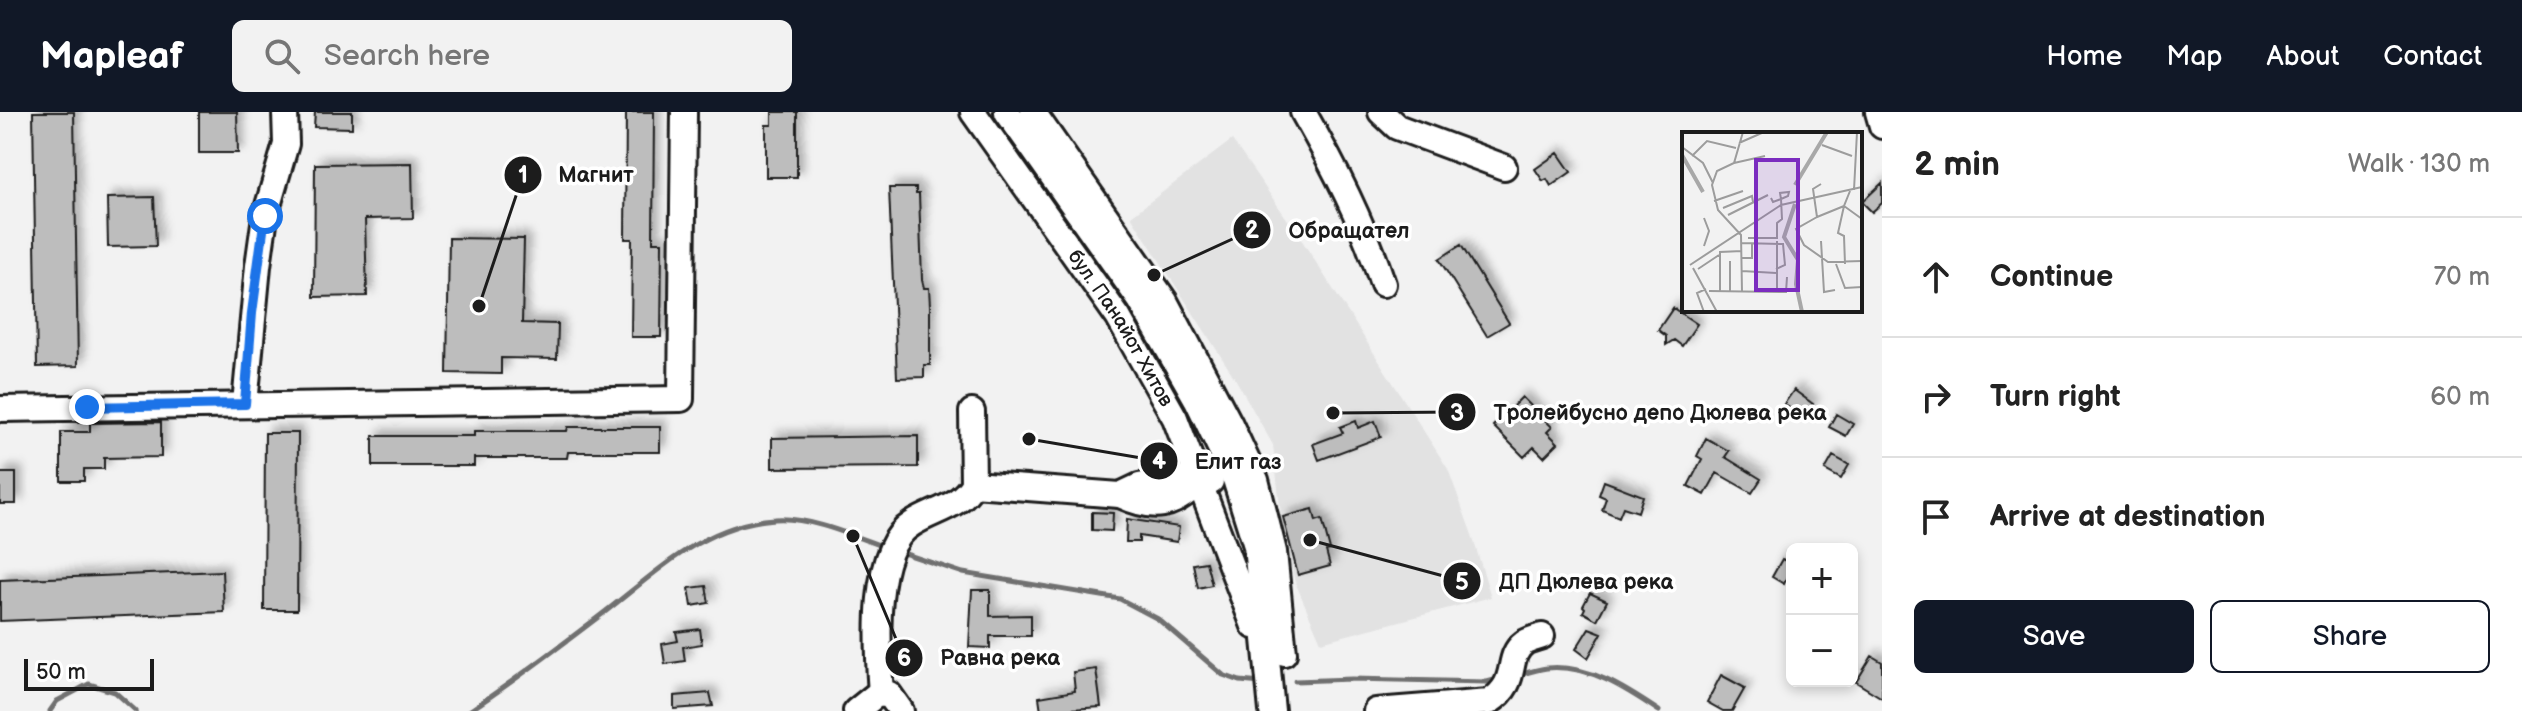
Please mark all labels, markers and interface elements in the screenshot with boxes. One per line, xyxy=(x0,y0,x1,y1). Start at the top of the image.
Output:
search box xyxy=(232,20,792,92)
text: Mapleaf xyxy=(40,34,184,79)
icon: search xyxy=(260,34,304,78)
text: Search here xyxy=(324,38,490,74)
text: Home xyxy=(2046,40,2122,73)
text: Map xyxy=(2166,40,2223,73)
text: About xyxy=(2267,40,2339,73)
text: Contact xyxy=(2383,40,2482,73)
inset map xyxy=(1682,132,1862,312)
text: 2 min xyxy=(1914,144,2000,185)
text: Walk · 130 m xyxy=(2348,149,2490,180)
callout: Магнит xyxy=(503,152,650,198)
text: 1 xyxy=(518,161,528,190)
text: Магнит xyxy=(558,162,634,189)
route start xyxy=(247,198,283,234)
callout: Обращател xyxy=(1232,207,1425,253)
text: 2 xyxy=(1245,216,1260,245)
text: Обращател xyxy=(1289,218,1409,245)
street label: бул. Панайот Хитов xyxy=(1062,245,1178,411)
icon: ahead xyxy=(1914,255,1958,299)
text: Continue xyxy=(1990,259,2113,295)
text: 70 m xyxy=(2433,262,2490,293)
icon: right xyxy=(1914,375,1958,419)
text: Turn right xyxy=(1990,379,2121,415)
text: 60 m xyxy=(2430,382,2490,413)
route end xyxy=(69,389,105,425)
callout: Тролейбусно депо Дюлева река xyxy=(1437,389,1842,435)
text: 3 xyxy=(1450,399,1464,428)
text: Тролейбусно депо Дюлева река xyxy=(1493,400,1827,427)
callout: Елит газ xyxy=(1139,438,1298,484)
text: 4 xyxy=(1152,447,1166,476)
text: Елит газ xyxy=(1194,449,1282,476)
icon: arrive xyxy=(1914,495,1958,539)
text: Arrive at destination xyxy=(1990,499,2266,535)
map controls xyxy=(1786,543,1858,687)
button: + xyxy=(1786,543,1858,615)
callout: ДП Дюлева река xyxy=(1442,558,1689,604)
text: 5 xyxy=(1455,568,1469,597)
text: ДП Дюлева река xyxy=(1499,569,1673,596)
button: Save xyxy=(1914,600,2194,673)
button: Share xyxy=(2210,600,2490,673)
button: − xyxy=(1786,615,1858,687)
callout: Равна река xyxy=(884,635,1076,681)
text: 6 xyxy=(897,644,911,673)
text: Равна река xyxy=(940,645,1060,672)
scale bar xyxy=(24,655,154,691)
text: 50 m xyxy=(36,659,86,686)

